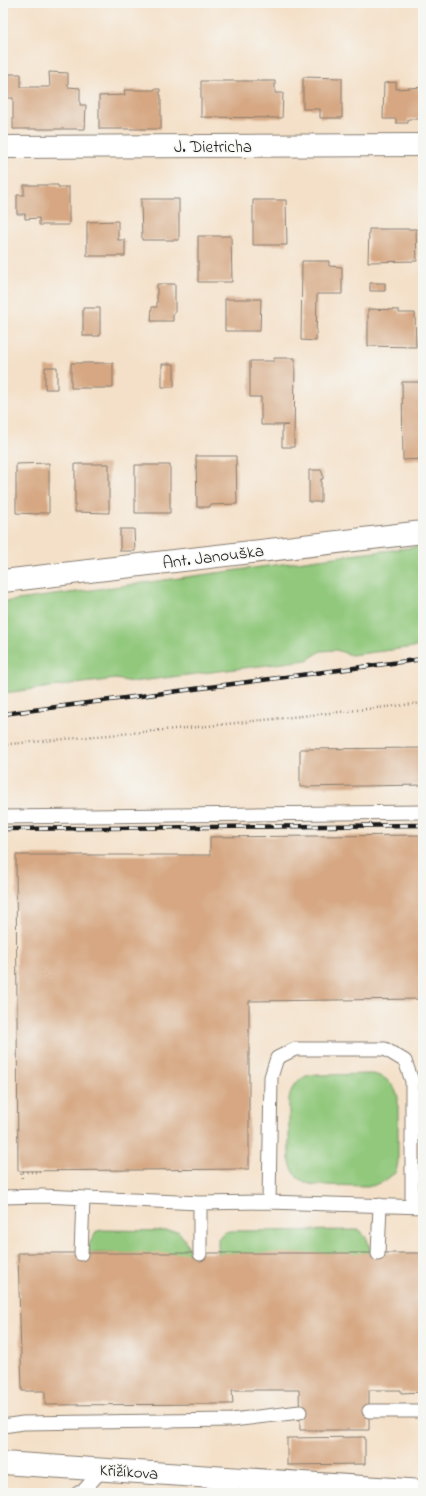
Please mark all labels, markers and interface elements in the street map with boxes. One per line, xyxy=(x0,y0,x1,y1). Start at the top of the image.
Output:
street label: J. Dietricha xyxy=(174,135,252,160)
street label: Ant. Janouška xyxy=(161,539,265,576)
street label: Křižíkova xyxy=(99,1458,159,1487)

